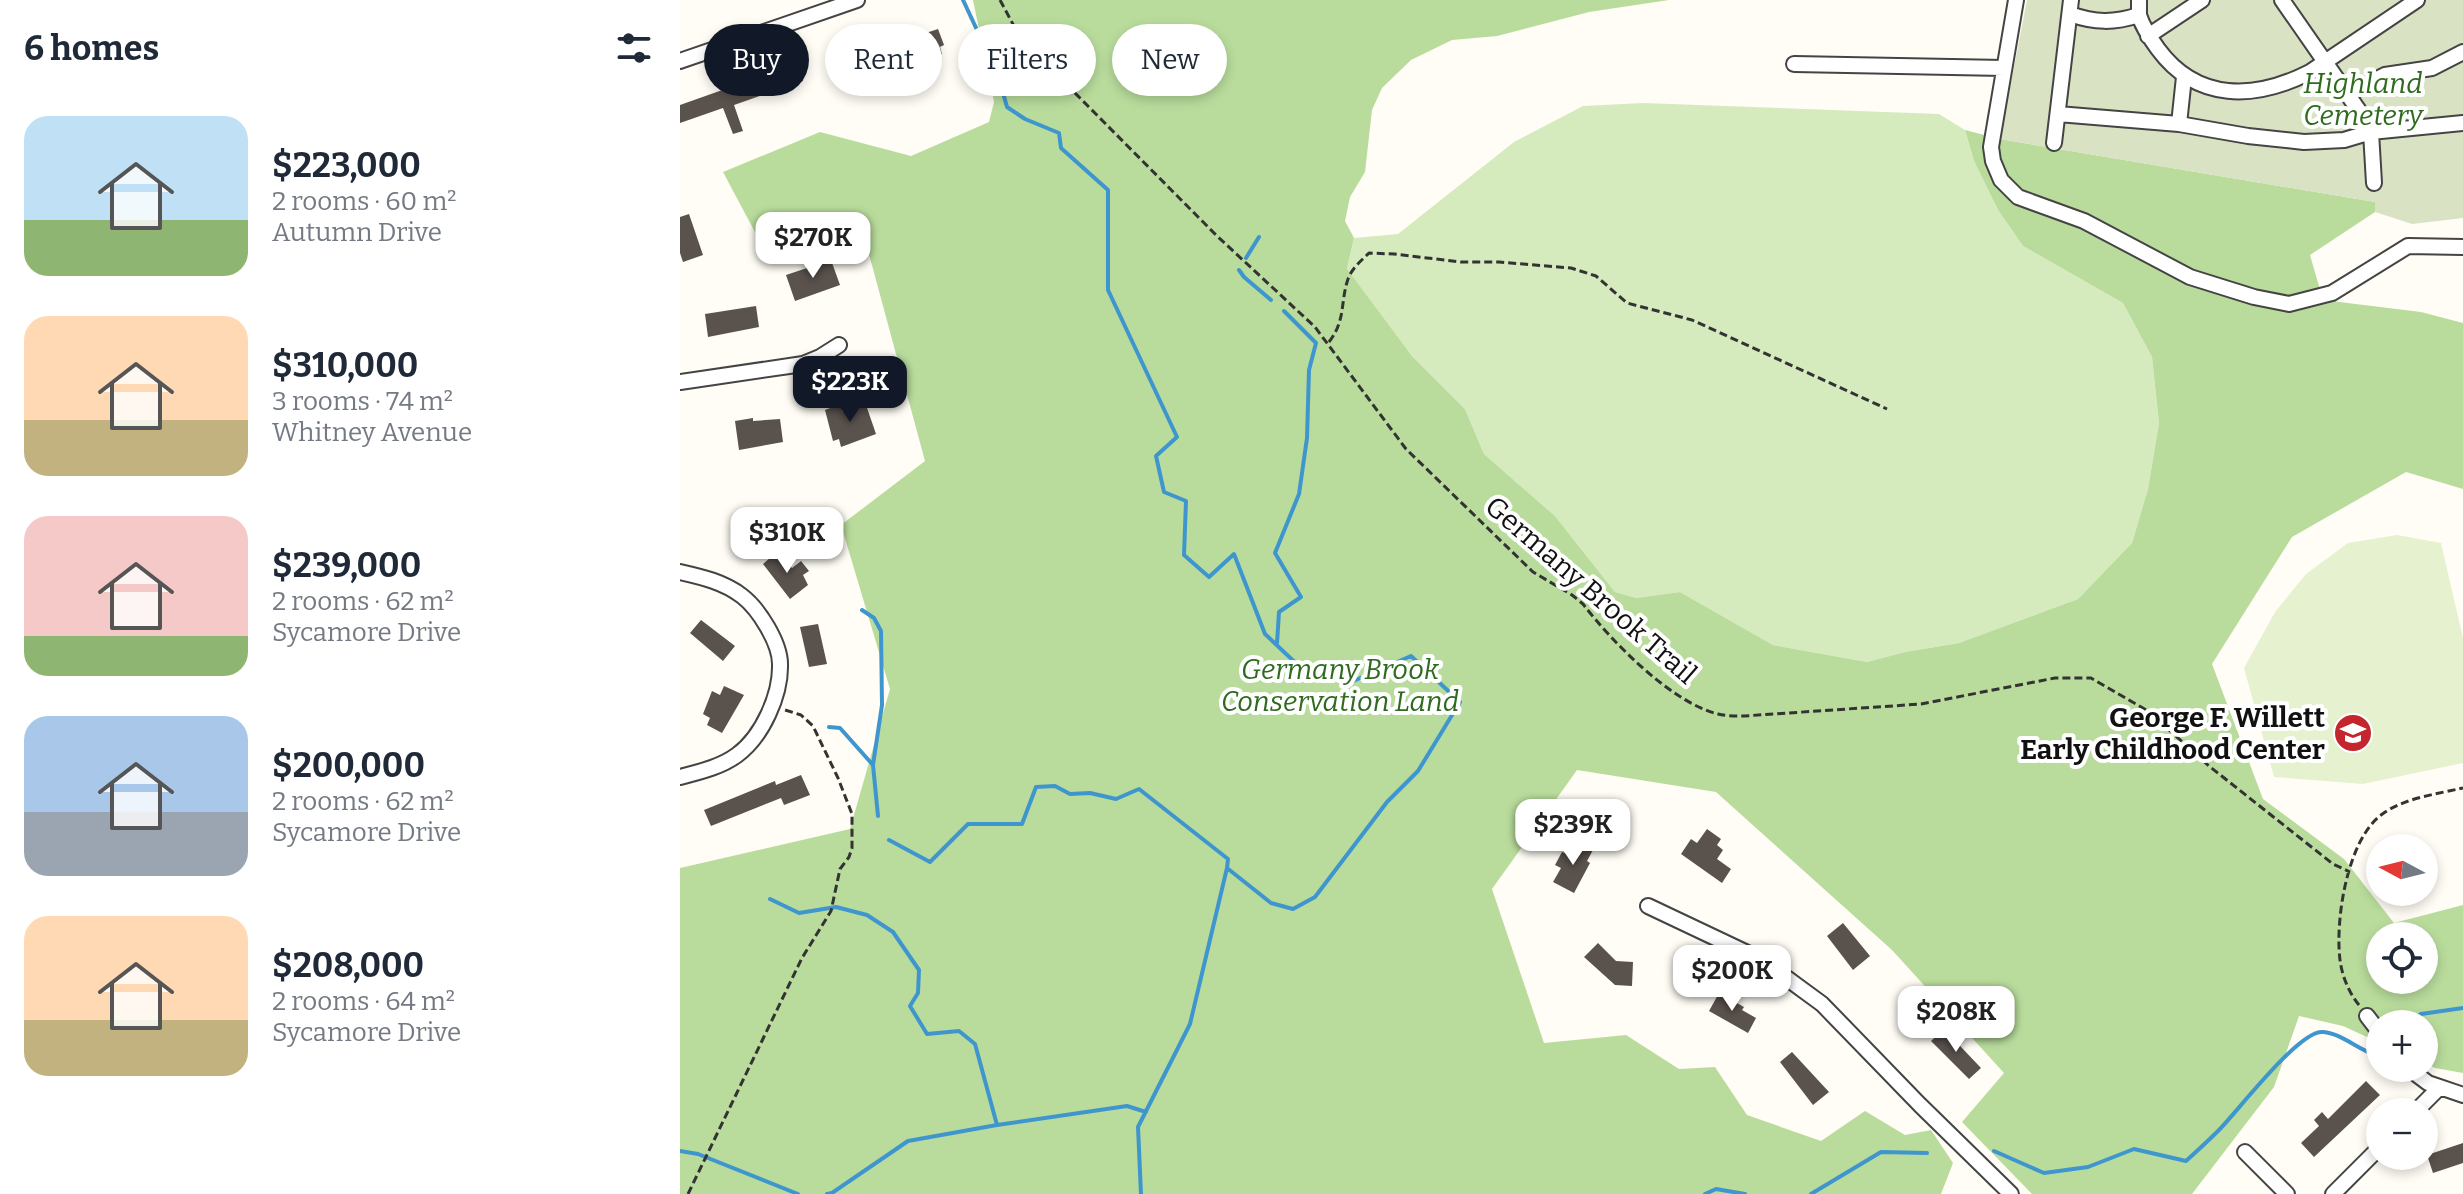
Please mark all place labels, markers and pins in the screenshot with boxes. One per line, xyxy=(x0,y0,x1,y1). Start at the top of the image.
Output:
pin: $270K xyxy=(757,212,869,280)
pin: $223K xyxy=(794,356,906,424)
pin: $310K xyxy=(731,507,843,575)
place label: George F. Willett Early Childhood Center xyxy=(2020,701,2325,766)
school or university icon: George F. Willett Early Childhood Center xyxy=(2332,712,2374,754)
pin: $239K xyxy=(1517,799,1629,867)
pin: $200K xyxy=(1676,945,1788,1013)
pin: $208K xyxy=(1900,986,2012,1054)

